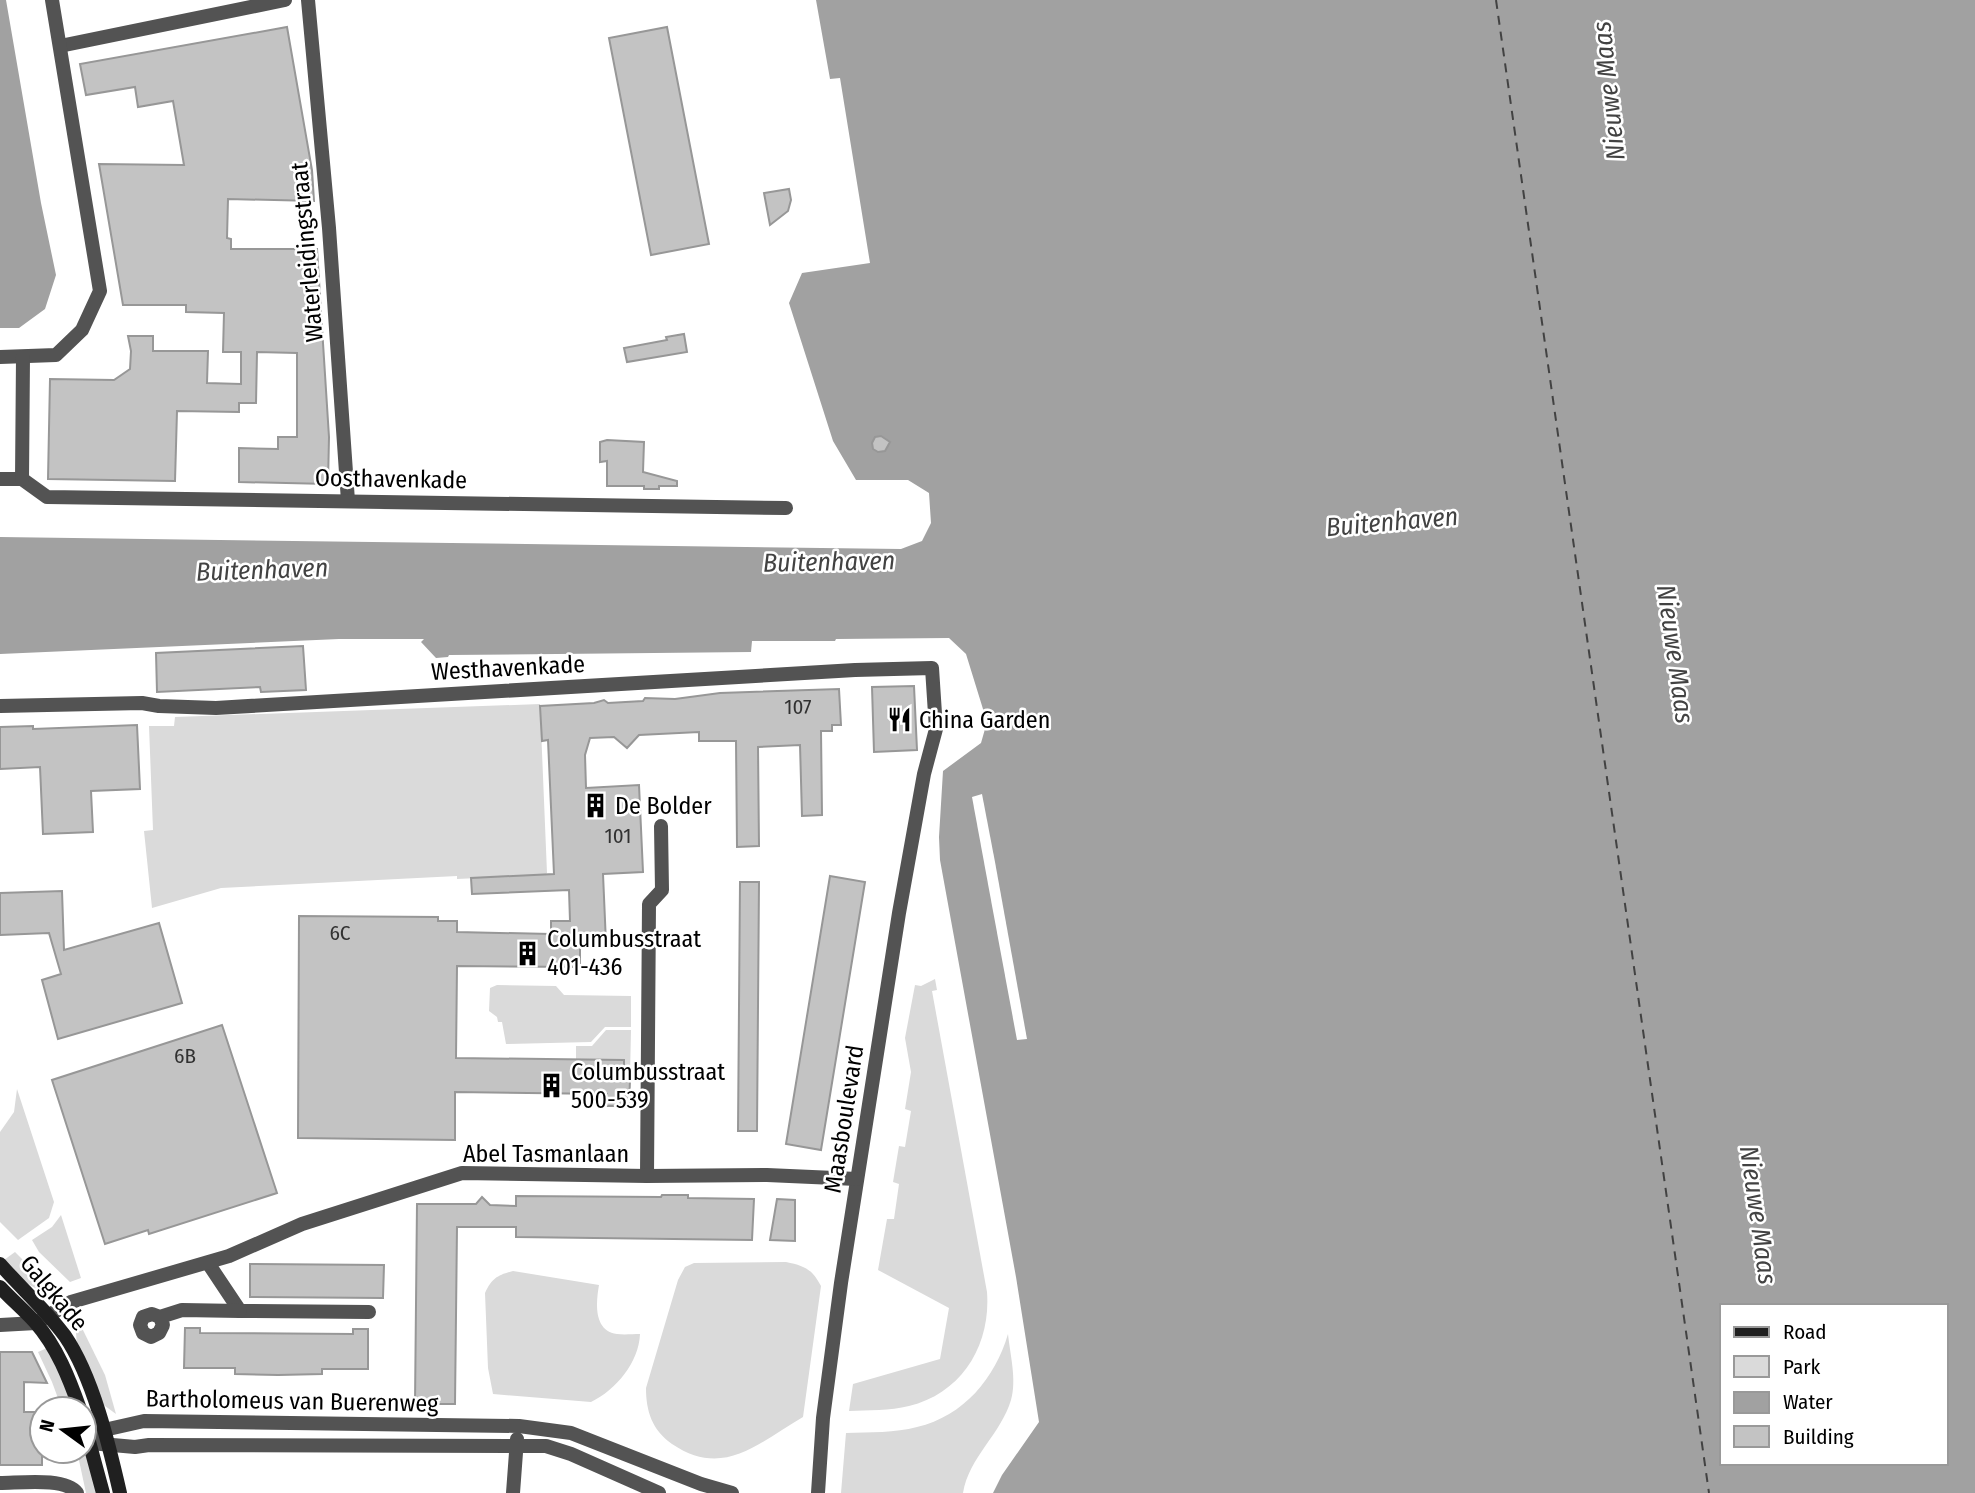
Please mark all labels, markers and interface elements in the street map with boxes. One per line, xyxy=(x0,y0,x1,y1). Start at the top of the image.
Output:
water label: Nieuwe Maas xyxy=(1586,20,1632,162)
street label: Waterleidingstraat xyxy=(285,161,329,343)
street label: Oosthavenkade xyxy=(315,464,467,494)
water label: Buitenhaven xyxy=(1325,501,1459,543)
water label: Buitenhaven xyxy=(763,545,895,579)
water label: Buitenhaven xyxy=(195,552,329,588)
water label: Nieuwe Maas xyxy=(1650,583,1700,725)
street label: Westhavenkade xyxy=(430,650,586,686)
house number: 107 xyxy=(784,694,812,720)
restaurant icon: China Garden xyxy=(885,706,913,734)
place label: China Garden xyxy=(919,706,1050,734)
building icon: De Bolder xyxy=(581,792,609,820)
place label: De Bolder xyxy=(615,792,712,820)
house number: 101 xyxy=(605,823,631,849)
house number: 6C xyxy=(329,920,351,946)
place label: Columbusstraat 401-436 xyxy=(547,925,701,981)
building icon: Columbusstraat 401-436 xyxy=(513,939,541,967)
house number: 6B xyxy=(174,1043,196,1069)
street label: Maasboulevard xyxy=(819,1043,869,1195)
place label: Columbusstraat 500-539 xyxy=(571,1058,725,1114)
building icon: Columbusstraat 500-539 xyxy=(537,1072,565,1100)
street label: Abel Tasmanlaan xyxy=(463,1140,629,1168)
water label: Nieuwe Maas xyxy=(1733,1144,1783,1286)
street label: Galgkade xyxy=(14,1249,94,1337)
legend xyxy=(1720,1304,1947,1465)
text: Road xyxy=(1783,1319,1827,1345)
text: Park xyxy=(1783,1354,1821,1380)
street label: Bartholomeus van Buerenweg xyxy=(145,1384,439,1418)
text: Water xyxy=(1783,1389,1833,1415)
north arrow xyxy=(28,1395,98,1465)
text: N xyxy=(34,1417,60,1434)
text: Building xyxy=(1783,1424,1854,1450)

